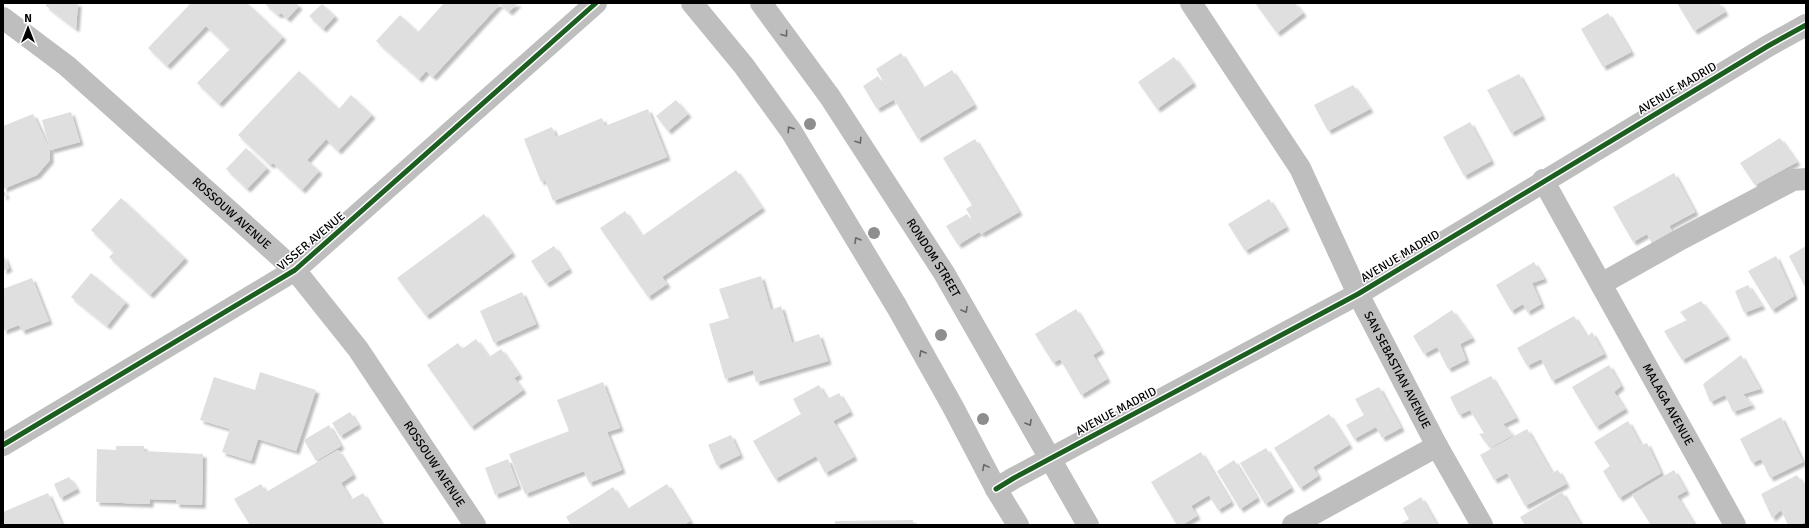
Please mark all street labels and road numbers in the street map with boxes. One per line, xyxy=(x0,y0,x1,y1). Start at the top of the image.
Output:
street label: AVENUE MADRID xyxy=(1635,59,1720,118)
street label: ROSSOUW AVENUE xyxy=(189,175,274,253)
street label: VISSER AVENUE xyxy=(274,209,348,274)
street label: RONDOM STREET xyxy=(903,216,963,300)
street label: AVENUE MADRID xyxy=(1358,227,1443,286)
street label: SAN SEBASTIAN AVENUE xyxy=(1360,309,1434,432)
street label: MALAGA AVENUE xyxy=(1639,361,1696,449)
street label: AVENUE MADRID xyxy=(1073,384,1159,439)
street label: ROSSOUW AVENUE xyxy=(400,418,468,510)

